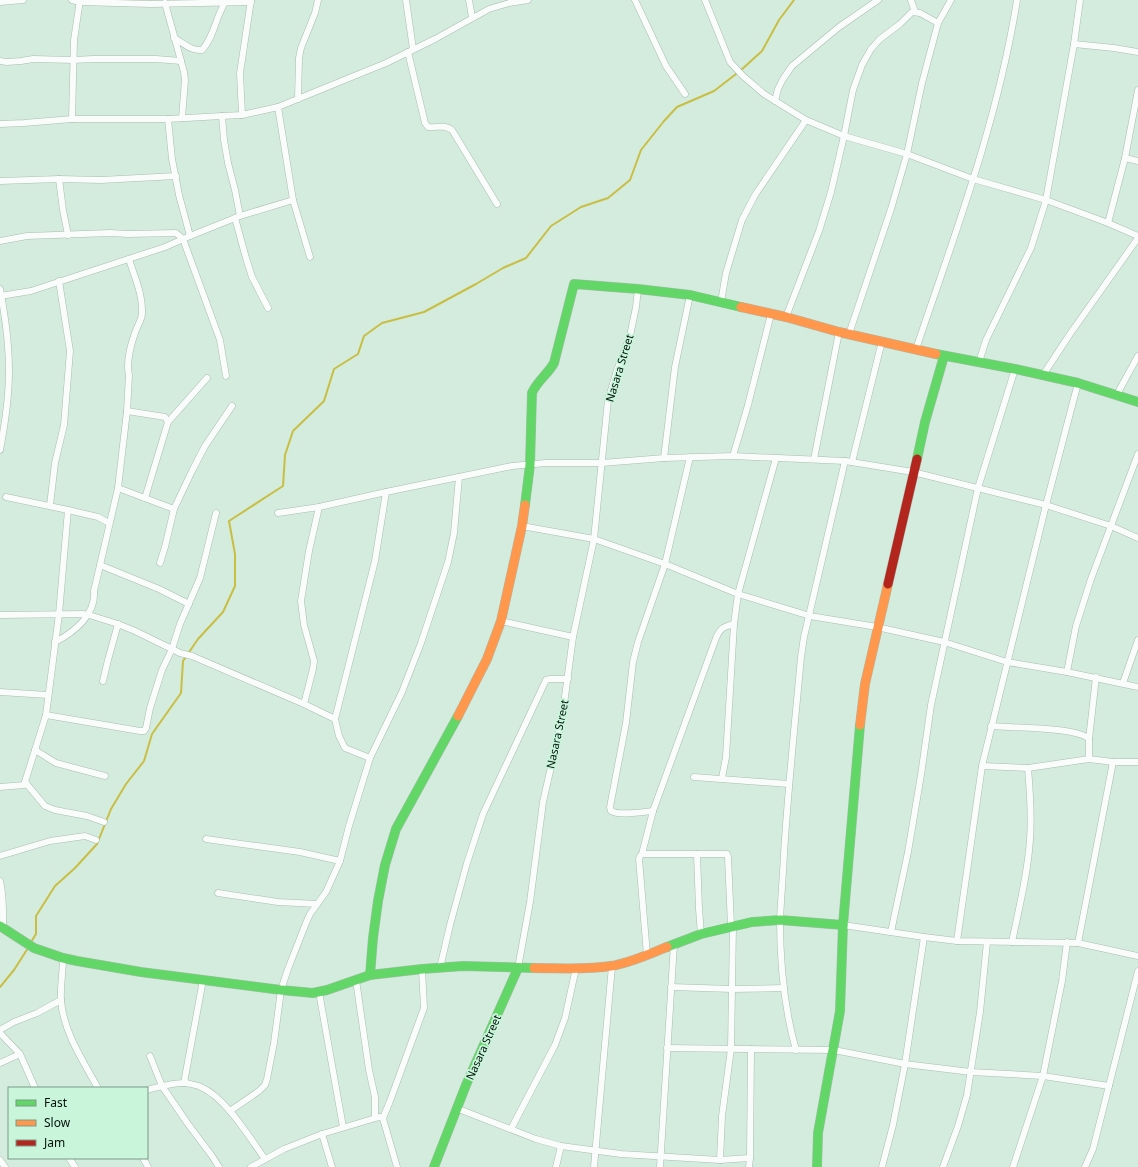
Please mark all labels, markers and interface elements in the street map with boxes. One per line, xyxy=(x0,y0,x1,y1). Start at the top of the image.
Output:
street label: Nasara Street xyxy=(602,332,636,404)
street label: Nasara Street xyxy=(542,698,572,770)
street label: Nasara Street xyxy=(462,1012,504,1082)
legend xyxy=(8,1087,148,1159)
text: Fast xyxy=(44,1094,68,1111)
text: Slow xyxy=(44,1114,71,1131)
text: Jam xyxy=(43,1134,65,1151)

